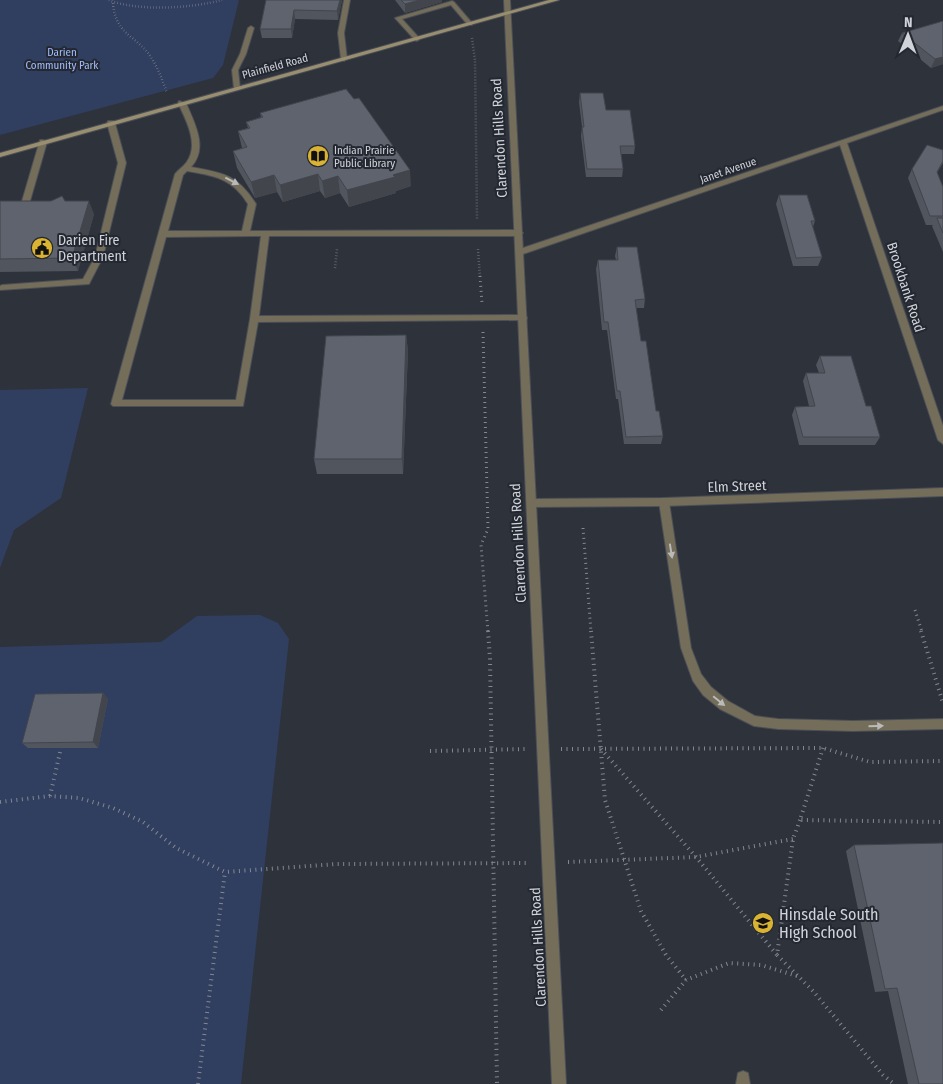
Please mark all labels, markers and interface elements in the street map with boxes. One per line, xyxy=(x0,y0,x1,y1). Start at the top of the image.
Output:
north arrow xyxy=(883,10,933,60)
text: N xyxy=(904,14,913,31)
park label: Darien Community Park xyxy=(26,46,99,72)
street label: Plainfield Road xyxy=(241,51,310,82)
street label: Clarendon Hills Road xyxy=(488,78,511,198)
library icon: Indian Prairie Public Library xyxy=(306,144,330,168)
place label: Indian Prairie Public Library xyxy=(334,144,395,170)
street label: Janet Avenue xyxy=(698,155,758,186)
one-way arrow xyxy=(225,177,239,185)
place label: Darien Fire Department xyxy=(58,232,127,265)
public building icon: Darien Fire Department xyxy=(30,236,54,260)
street label: Brookbank Road xyxy=(883,240,928,334)
street label: Elm Street xyxy=(707,477,767,496)
street label: Clarendon Hills Road xyxy=(507,483,530,603)
one-way arrow xyxy=(667,543,675,559)
one-way arrow xyxy=(712,696,726,706)
one-way arrow xyxy=(868,721,884,729)
street label: Clarendon Hills Road xyxy=(527,887,550,1007)
place label: Hinsdale South High School xyxy=(779,905,878,942)
school or university icon: Hinsdale South High School xyxy=(751,911,775,935)

